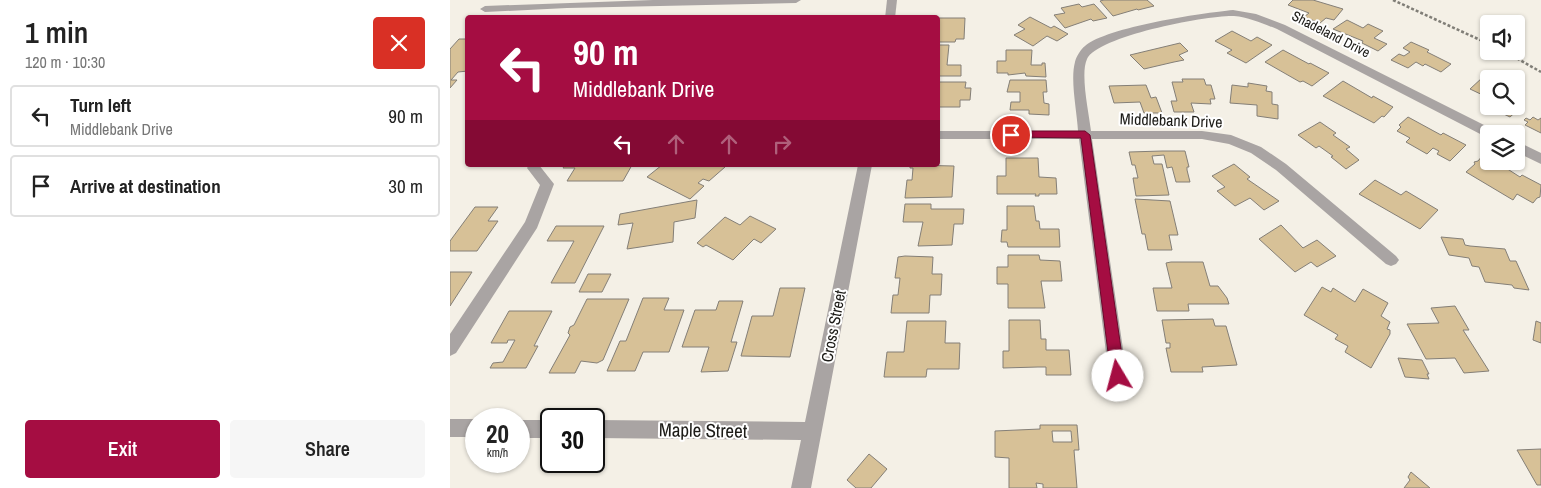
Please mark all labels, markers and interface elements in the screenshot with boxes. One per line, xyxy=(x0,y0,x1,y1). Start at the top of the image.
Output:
street label: Shadeland Drive xyxy=(1289,7,1373,61)
text: 1 min xyxy=(25,12,88,52)
map controls xyxy=(1480,15,1525,170)
button: sound xyxy=(1480,15,1525,60)
button: close xyxy=(373,17,425,69)
text: 90 m xyxy=(573,29,638,76)
icon: left xyxy=(490,35,555,100)
text: 120 m · 10:30 xyxy=(25,51,105,73)
button: search xyxy=(1480,70,1525,115)
text: Middlebank Drive xyxy=(573,74,714,104)
text: Turn left xyxy=(70,92,131,118)
icon: left xyxy=(27,102,55,130)
text: 90 m xyxy=(388,103,423,129)
street label: Middlebank Drive xyxy=(1119,107,1223,133)
pin xyxy=(990,114,1032,156)
text: Middlebank Drive xyxy=(70,118,173,140)
icon: arrive xyxy=(997,121,1025,149)
button: layers xyxy=(1480,125,1525,170)
icon: left xyxy=(609,130,637,158)
icon: ahead xyxy=(662,130,690,158)
icon: ahead xyxy=(715,130,743,158)
icon: right xyxy=(768,130,796,158)
icon: arrive xyxy=(27,172,55,200)
text: Arrive at destination xyxy=(70,173,221,199)
text: 30 m xyxy=(388,173,423,199)
street label: Cross Street xyxy=(815,288,851,364)
position arrow xyxy=(1091,349,1143,401)
speed limit sign: 30 xyxy=(540,408,605,473)
street label: Maple Street xyxy=(659,416,748,444)
text: 20 xyxy=(486,417,509,451)
button: Exit xyxy=(25,420,220,478)
button: Share xyxy=(230,420,425,478)
text: km/h xyxy=(487,445,508,461)

